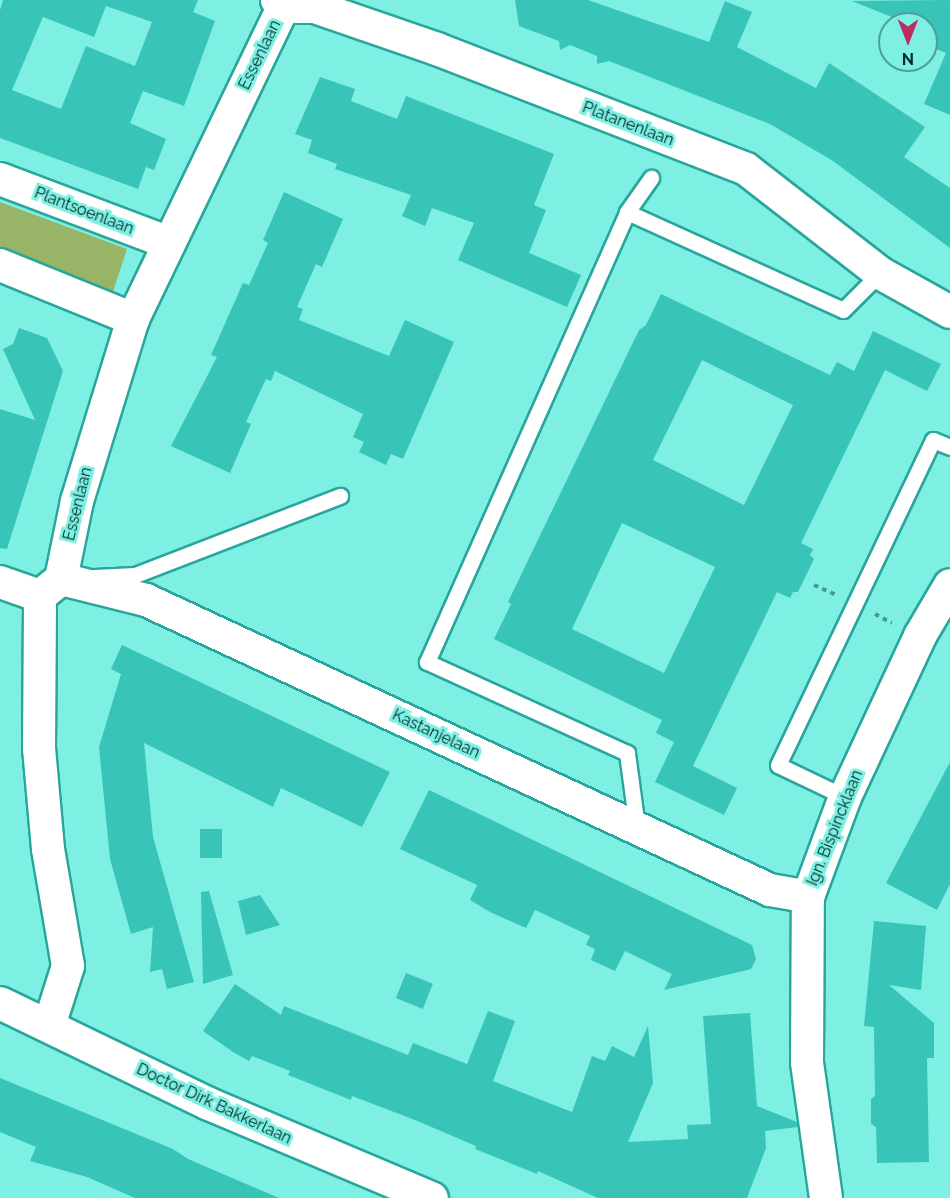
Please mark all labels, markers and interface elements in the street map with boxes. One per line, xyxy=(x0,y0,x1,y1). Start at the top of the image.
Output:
north arrow xyxy=(878,12,938,72)
street label: Essenlaan xyxy=(235,17,285,93)
text: N xyxy=(902,49,914,68)
street label: Platanenlaan xyxy=(580,98,676,150)
street label: Plantsoenlaan xyxy=(32,183,136,239)
street label: Essenlaan xyxy=(60,465,96,543)
street label: Kastanjelaan xyxy=(389,705,483,763)
street label: Ign. Bispincklaan xyxy=(803,767,867,889)
street label: Doctor Dirk Bakkerlaan xyxy=(133,1060,295,1148)

